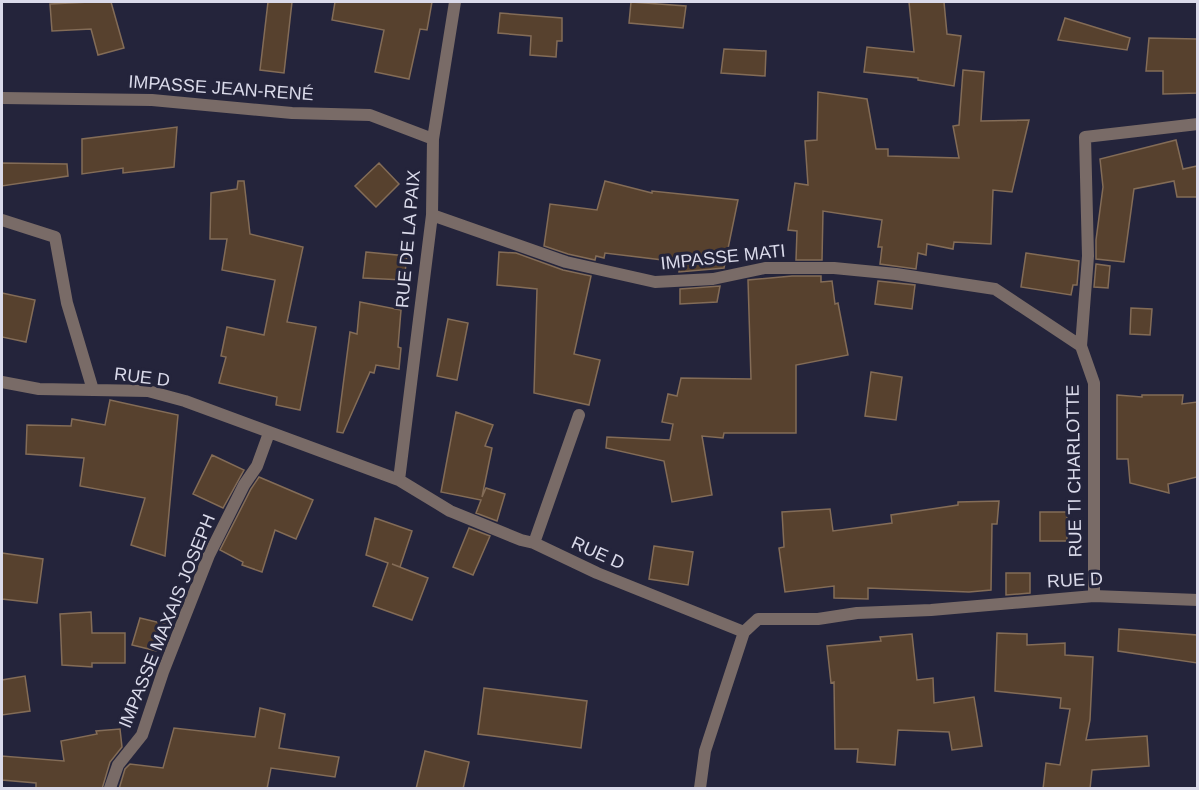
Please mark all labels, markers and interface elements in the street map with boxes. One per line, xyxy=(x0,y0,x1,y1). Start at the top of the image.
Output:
street label: IMPASSE JEAN-RENÉ xyxy=(128,72,314,104)
street label: RUE DE LA PAIX xyxy=(392,169,424,309)
street label: IMPASSE MATI xyxy=(660,241,786,273)
street label: RUE D xyxy=(113,364,171,390)
street label: RUE TI CHARLOTTE xyxy=(1062,384,1086,558)
street label: IMPASSE MAXAIS JOSEPH xyxy=(115,511,219,731)
street label: RUE D xyxy=(568,532,628,574)
street label: RUE D xyxy=(1047,569,1103,591)

